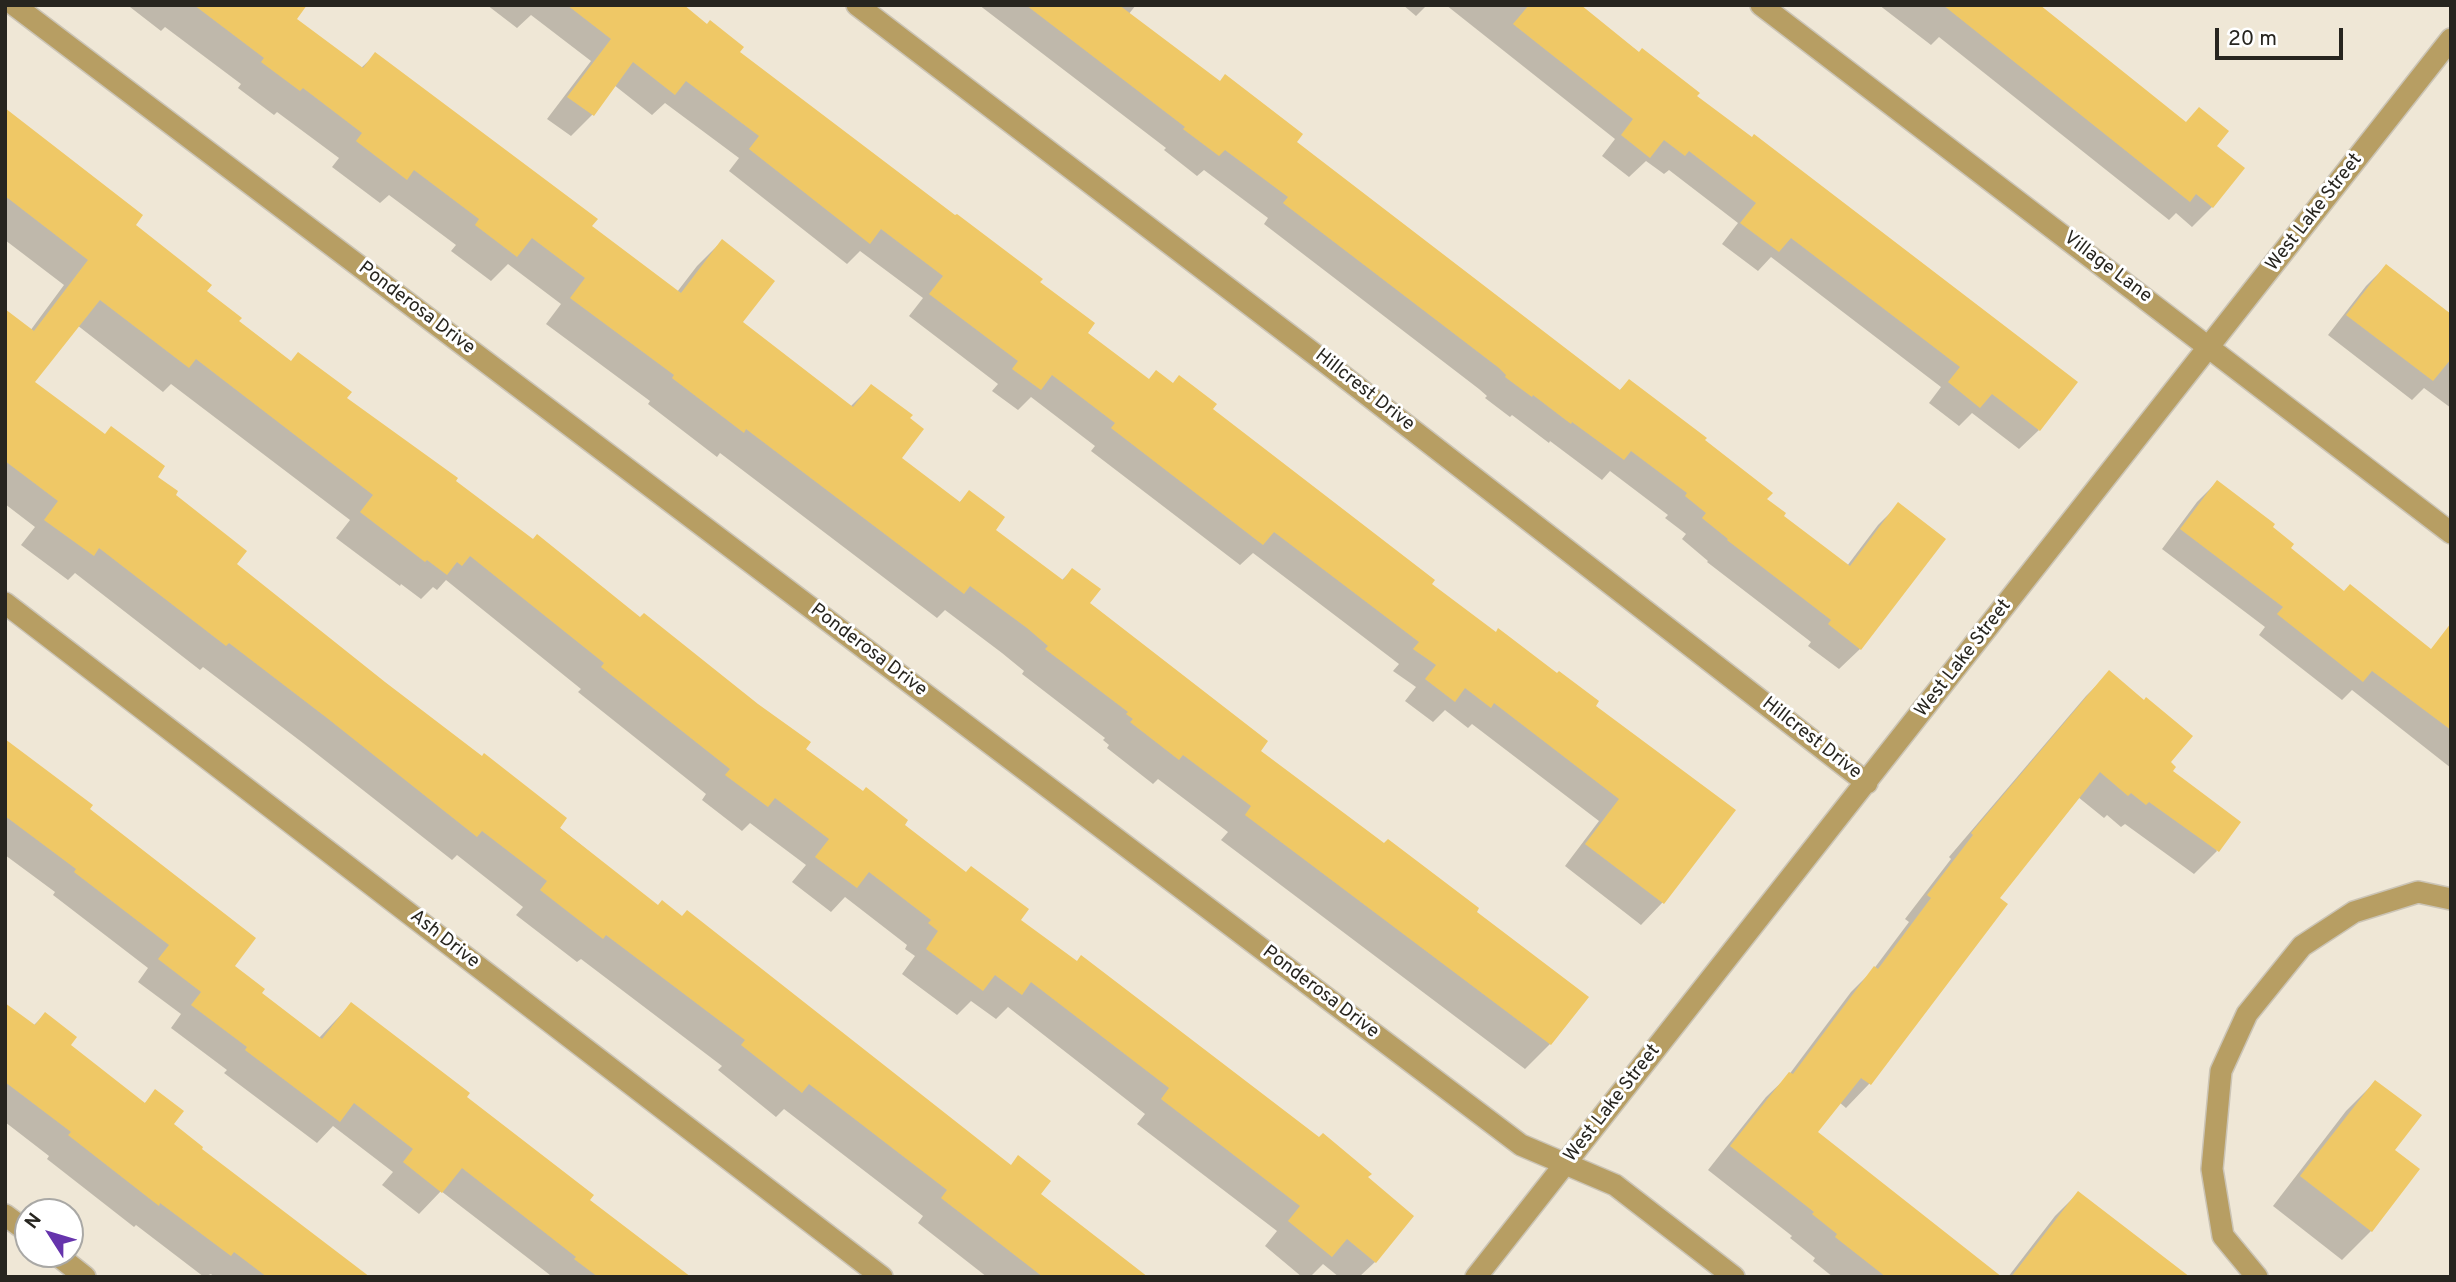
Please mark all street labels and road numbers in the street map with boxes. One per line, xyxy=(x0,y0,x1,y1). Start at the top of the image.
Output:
street label: West Lake Street xyxy=(2262,150,2368,276)
street label: Village Lane xyxy=(2058,227,2156,309)
street label: Ponderosa Drive xyxy=(353,258,479,360)
street label: Hillcrest Drive xyxy=(1310,345,1418,437)
street label: West Lake Street xyxy=(1911,596,2017,722)
street label: Ponderosa Drive xyxy=(805,600,931,702)
street label: Hillcrest Drive xyxy=(1757,693,1865,785)
street label: Ash Drive xyxy=(405,906,483,974)
street label: Ponderosa Drive xyxy=(1257,942,1383,1044)
street label: West Lake Street xyxy=(1560,1041,1666,1167)

